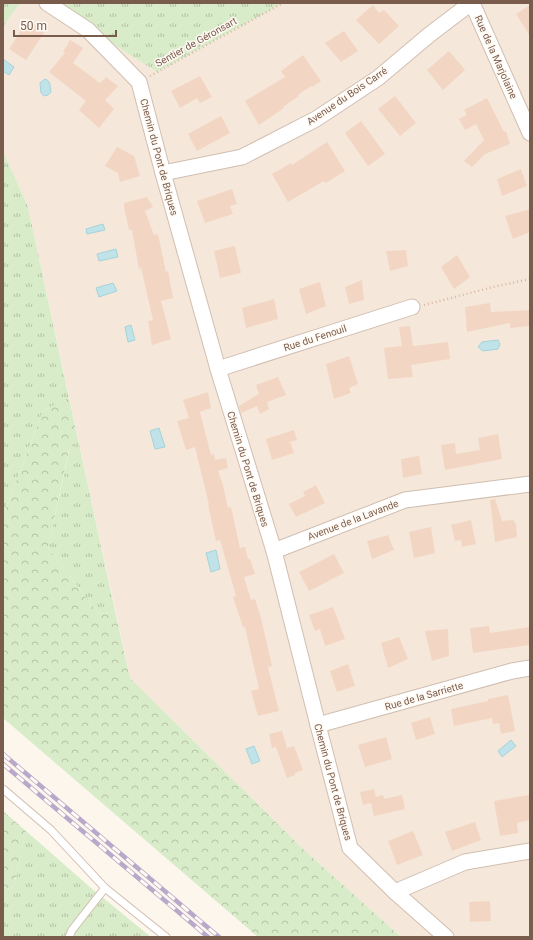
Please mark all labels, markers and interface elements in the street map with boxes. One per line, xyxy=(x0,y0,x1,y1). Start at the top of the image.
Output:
scale bar xyxy=(14,12,116,38)
street label: Rue de la Marjolaine xyxy=(473,14,519,100)
street label: Sentier de Géronsart xyxy=(153,15,239,69)
text: 50 m xyxy=(20,19,47,33)
street label: Avenue du Bois Carré xyxy=(305,65,389,127)
street label: Chemin du Pont de Briques xyxy=(138,97,180,217)
street label: Rue du Fenouil xyxy=(282,323,348,353)
street label: Chemin du Pont de Briques xyxy=(225,410,271,528)
street label: Avenue de la Lavande xyxy=(306,498,400,542)
street label: Rue de la Sarriette xyxy=(384,680,464,712)
street label: Chemin du Pont de Briques xyxy=(312,722,354,842)

